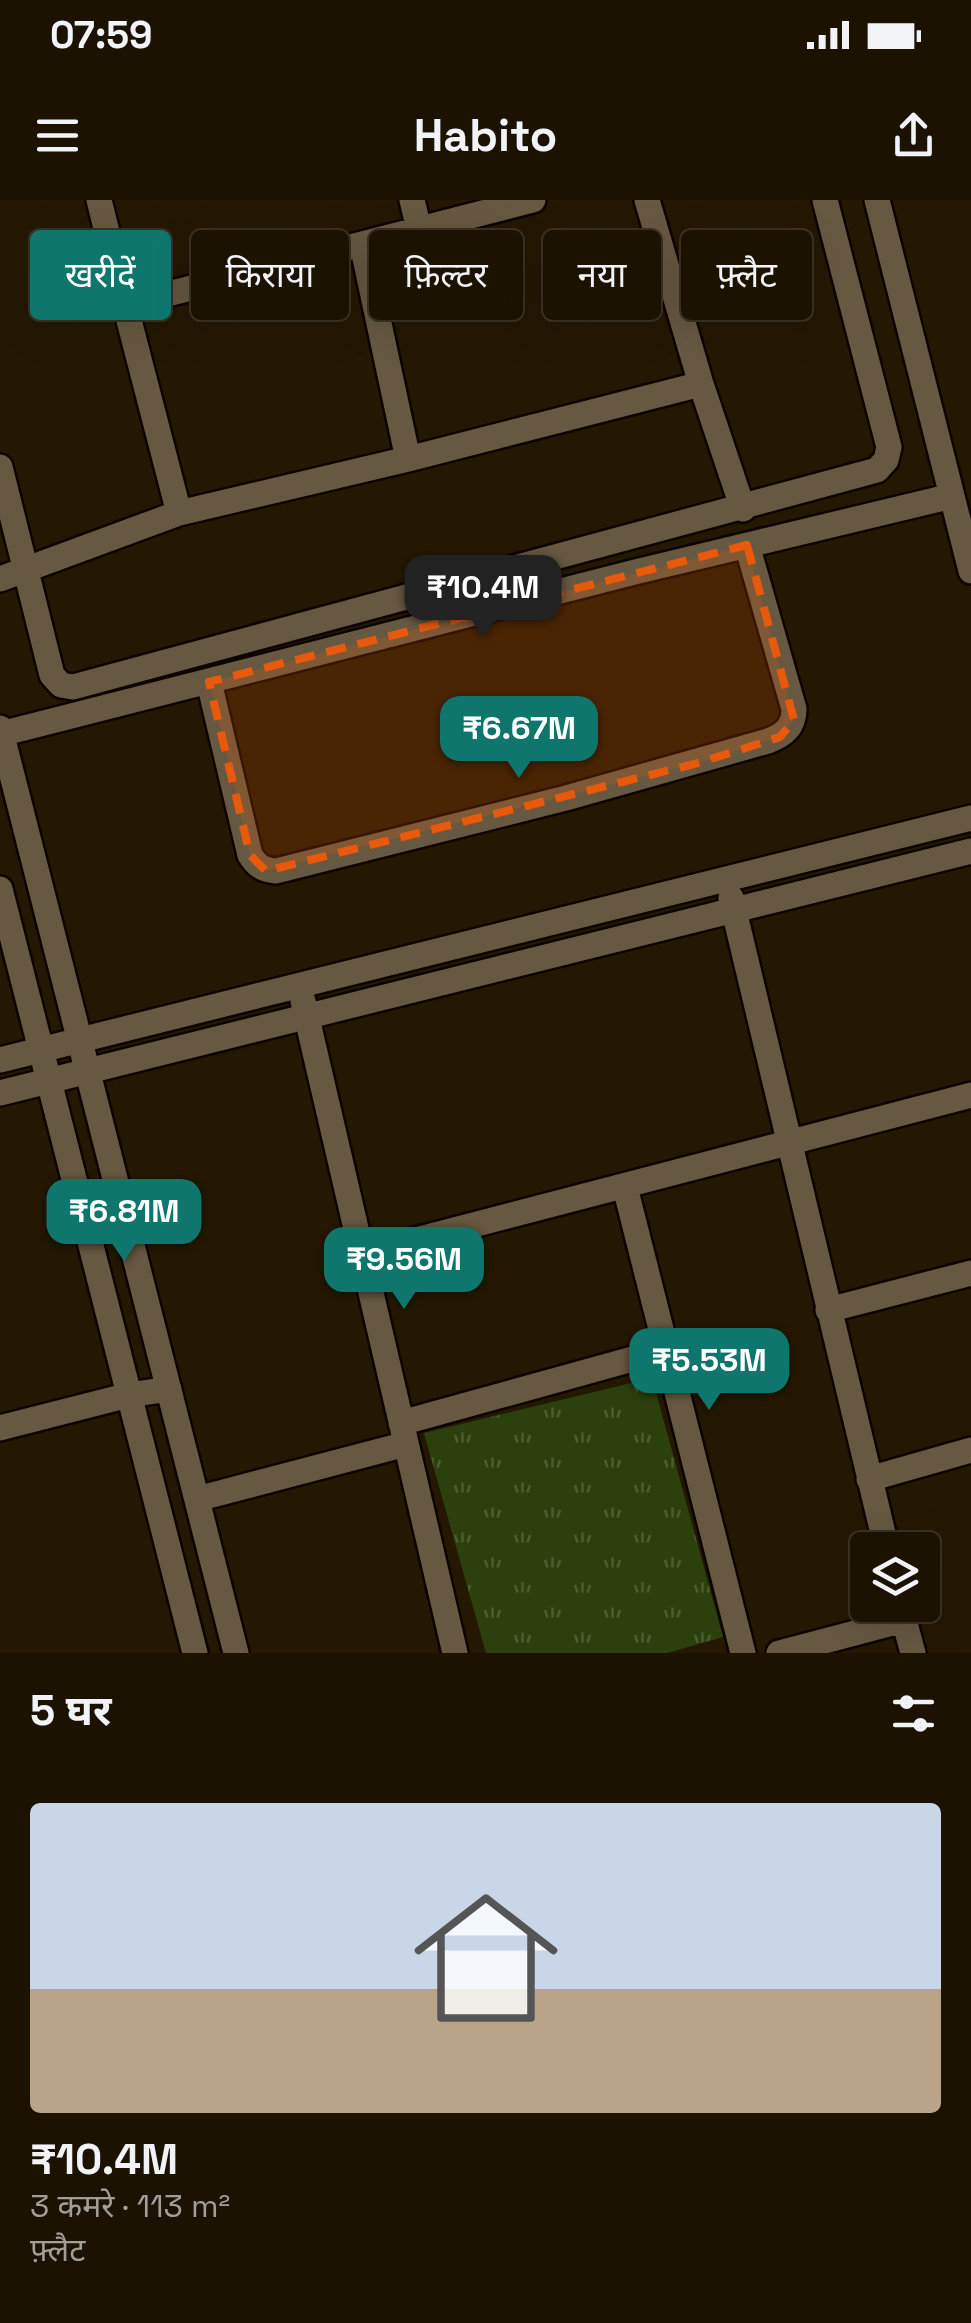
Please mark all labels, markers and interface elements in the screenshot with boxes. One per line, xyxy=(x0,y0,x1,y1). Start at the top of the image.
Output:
text: 07:59 xyxy=(50,11,153,59)
text: Habito xyxy=(414,107,557,164)
icon: menu xyxy=(30,108,85,163)
icon: share xyxy=(886,108,941,163)
chip: खरीदें xyxy=(30,230,171,320)
chip: किराया xyxy=(191,230,349,320)
chip: फ़िल्टर xyxy=(369,230,523,320)
chip: नया xyxy=(543,230,661,320)
chip: फ़्लैट xyxy=(681,230,812,320)
pin: ₹10.4M xyxy=(402,555,564,640)
text: ₹10.4M xyxy=(427,567,539,607)
pin: ₹6.67M xyxy=(438,696,600,781)
text: ₹6.67M xyxy=(462,708,576,748)
pin: ₹6.81M xyxy=(43,1179,205,1264)
text: ₹6.81M xyxy=(68,1191,180,1231)
pin: ₹9.56M xyxy=(323,1227,485,1312)
text: ₹9.56M xyxy=(346,1239,462,1279)
pin: ₹5.53M xyxy=(628,1328,790,1413)
text: ₹5.53M xyxy=(651,1340,767,1380)
map controls xyxy=(850,1532,940,1622)
button: layers xyxy=(850,1532,940,1622)
text: 5 घर xyxy=(30,1684,112,1737)
icon: filters xyxy=(886,1686,941,1741)
icon: home xyxy=(396,1868,576,2048)
text: ₹10.4M xyxy=(30,2133,178,2186)
text: 3 कमरे · 113 m² xyxy=(30,2186,230,2226)
text: फ़्लैट xyxy=(30,2230,85,2270)

